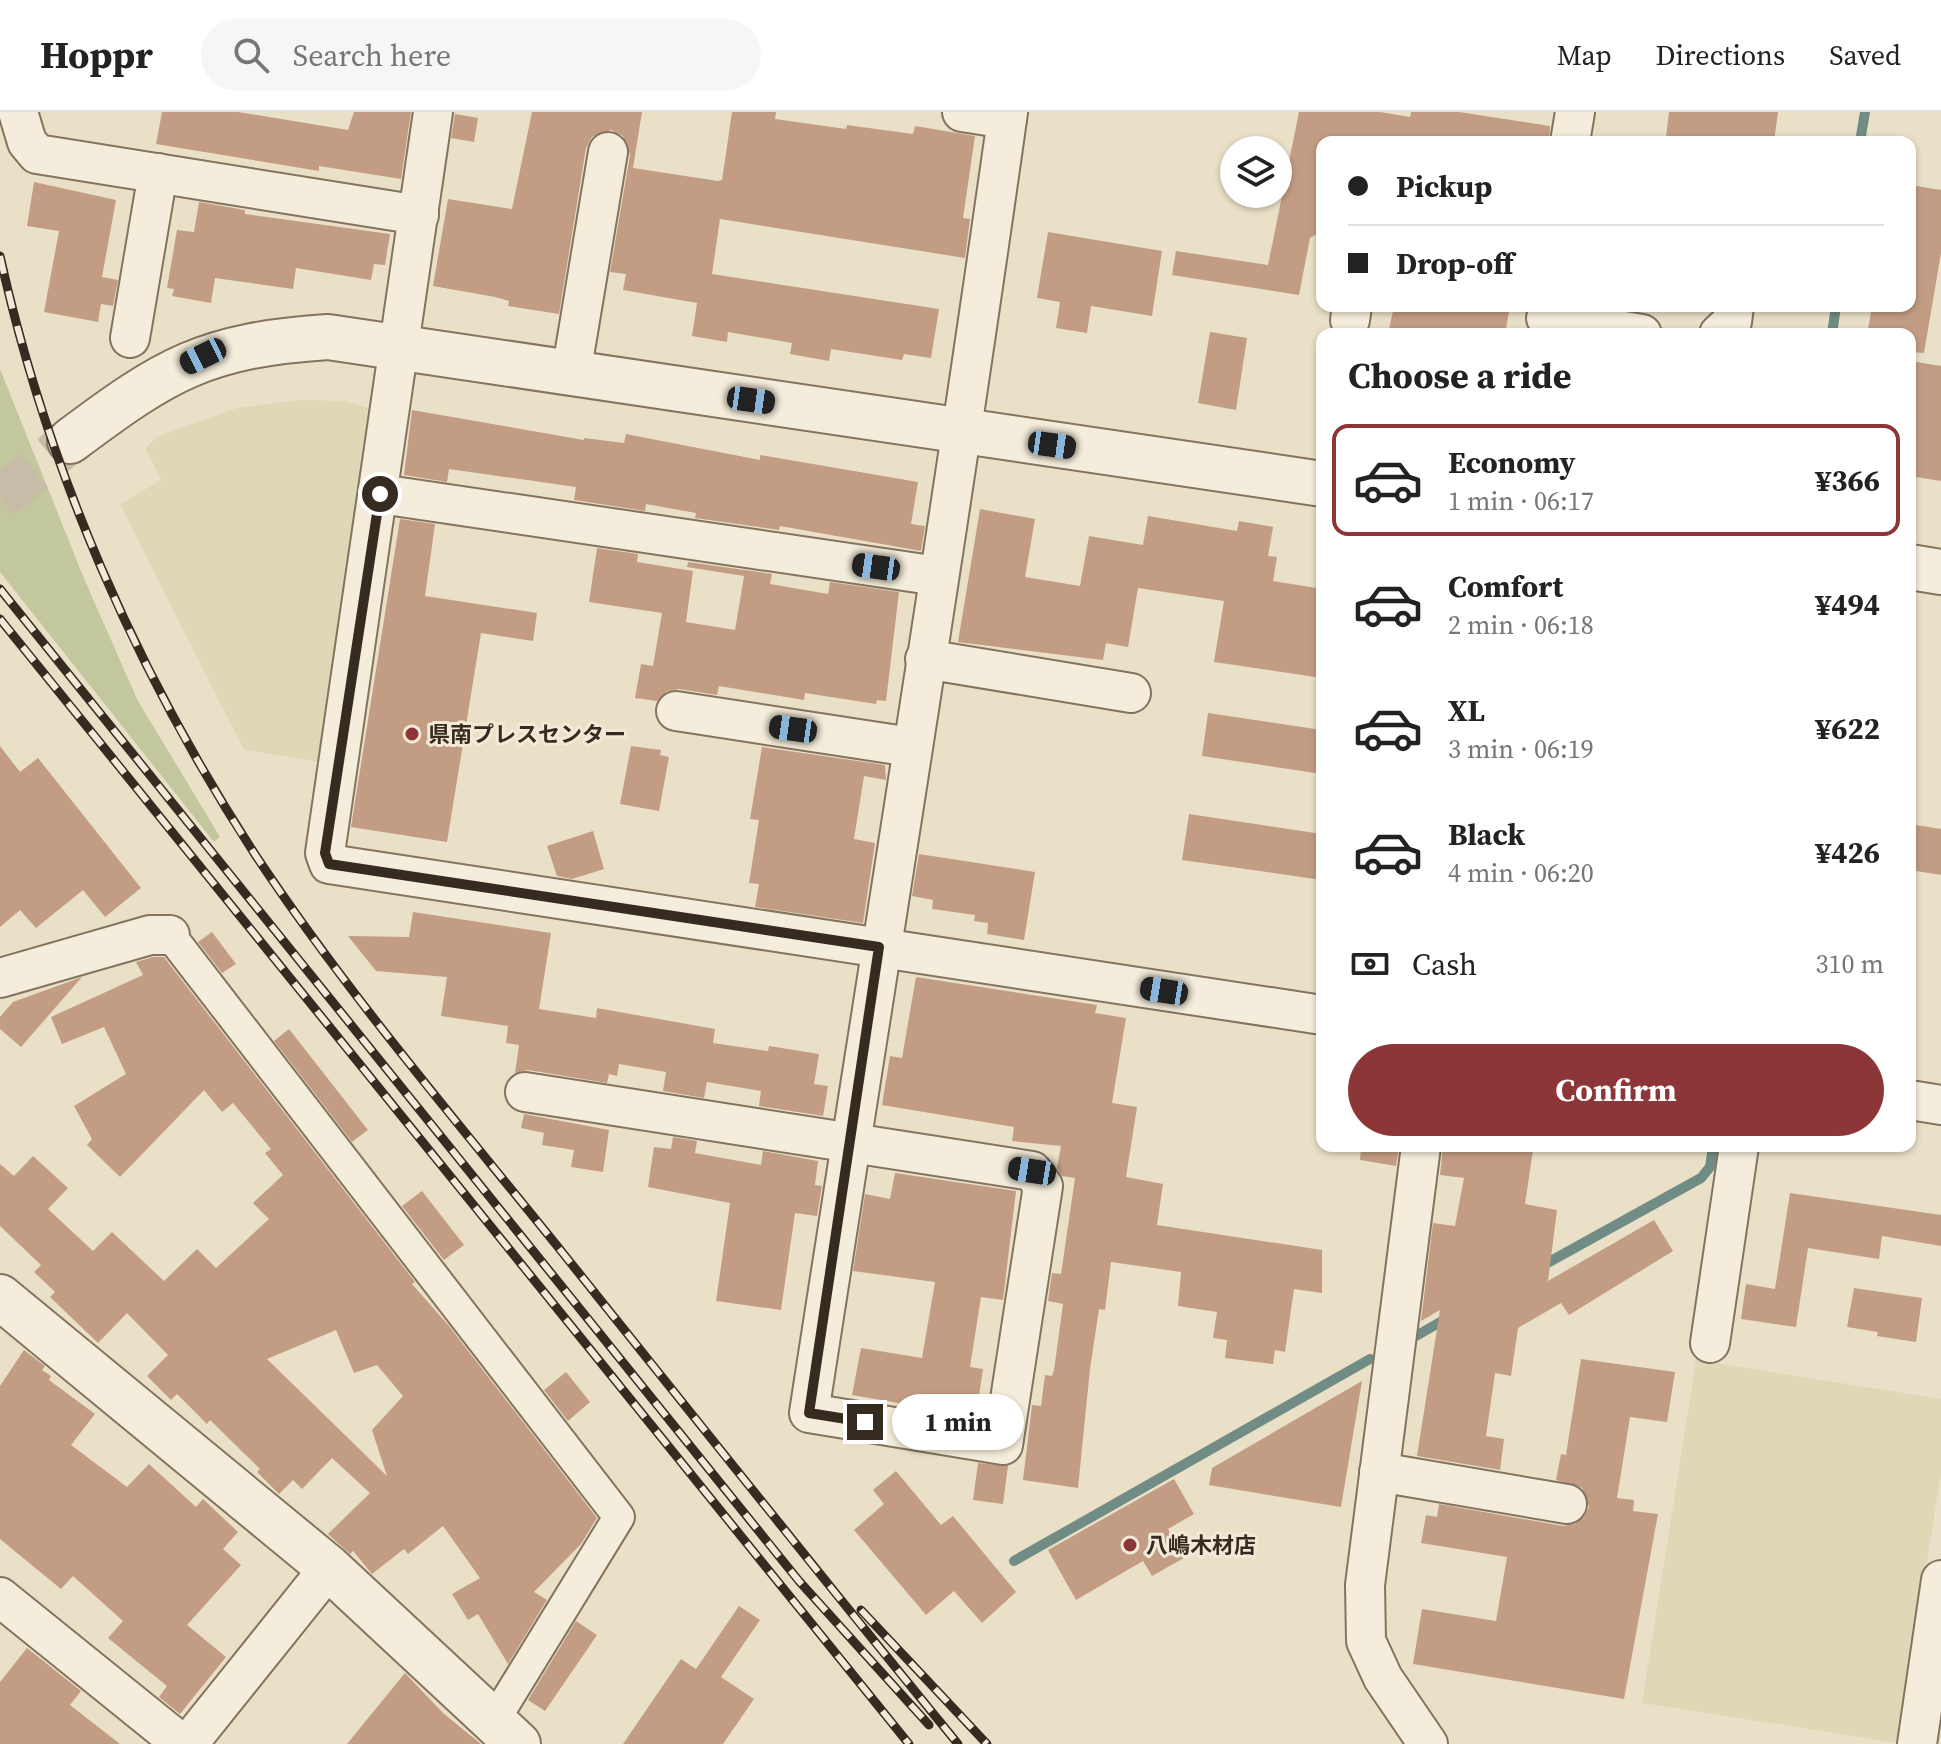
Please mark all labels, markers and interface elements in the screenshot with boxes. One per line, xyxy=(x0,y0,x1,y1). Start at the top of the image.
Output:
search box xyxy=(201,19,761,91)
text: Hoppr xyxy=(40,29,153,81)
icon: search xyxy=(229,33,273,77)
text: Search here xyxy=(293,35,451,76)
text: Map xyxy=(1557,36,1612,74)
text: Directions xyxy=(1656,36,1785,74)
text: Saved xyxy=(1829,36,1901,74)
map controls xyxy=(1220,136,1292,208)
button: layers xyxy=(1220,136,1292,208)
text: Pickup xyxy=(1396,166,1492,207)
text: Drop-off xyxy=(1396,243,1514,284)
car xyxy=(176,335,230,377)
text: Choose a ride xyxy=(1348,351,1571,400)
car xyxy=(726,385,776,415)
car xyxy=(1027,430,1077,460)
text: Economy xyxy=(1448,442,1576,483)
icon: car xyxy=(1352,444,1424,516)
text: ¥366 xyxy=(1815,460,1880,501)
route start xyxy=(362,476,398,512)
text: 1 min · 06:17 xyxy=(1448,483,1594,519)
car xyxy=(851,552,901,582)
text: Comfort xyxy=(1448,566,1563,607)
icon: car xyxy=(1352,568,1424,640)
text: ¥494 xyxy=(1815,584,1880,625)
text: 2 min · 06:18 xyxy=(1448,607,1594,643)
text: XL xyxy=(1448,690,1485,731)
icon: car xyxy=(1352,692,1424,764)
text: ¥622 xyxy=(1815,708,1880,749)
car xyxy=(768,714,818,744)
place label: 県南プレスセンター xyxy=(428,719,626,749)
marker: 県南プレスセンター xyxy=(403,725,421,743)
text: 3 min · 06:19 xyxy=(1448,731,1594,767)
text: Black xyxy=(1448,814,1525,855)
icon: car xyxy=(1352,816,1424,888)
text: ¥426 xyxy=(1815,832,1880,873)
text: 4 min · 06:20 xyxy=(1448,855,1594,891)
icon: cash xyxy=(1348,942,1392,986)
text: Cash xyxy=(1412,944,1477,985)
text: 310 m xyxy=(1816,946,1884,982)
car xyxy=(1138,975,1190,1007)
button: Confirm xyxy=(1348,1044,1884,1136)
car xyxy=(1006,1155,1058,1187)
callout: 1 min xyxy=(893,1394,1025,1450)
route end xyxy=(847,1404,883,1440)
text: 1 min xyxy=(924,1404,992,1440)
place label: 八嶋木材店 xyxy=(1146,1530,1256,1560)
marker: 八嶋木材店 xyxy=(1121,1536,1139,1554)

